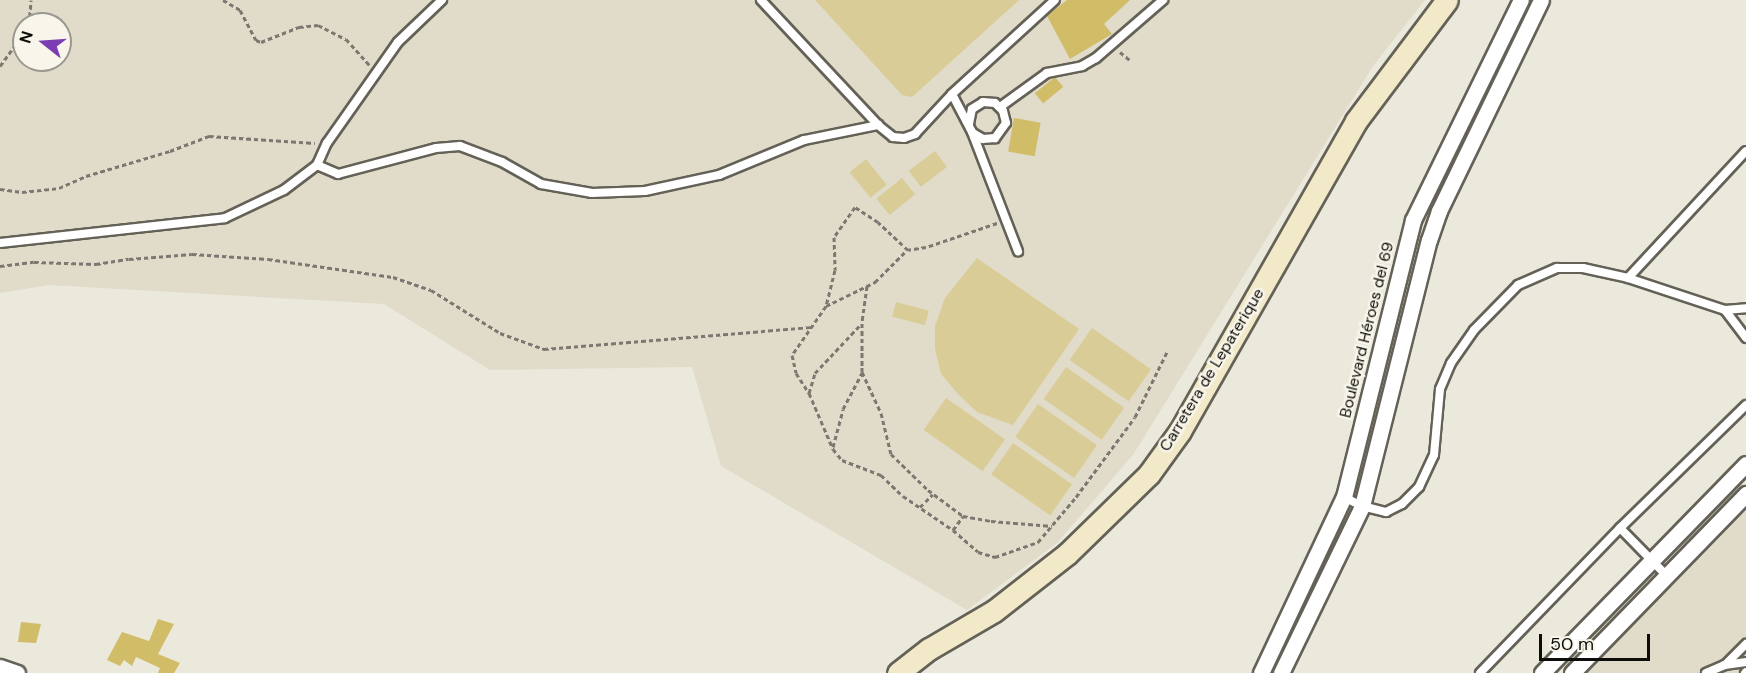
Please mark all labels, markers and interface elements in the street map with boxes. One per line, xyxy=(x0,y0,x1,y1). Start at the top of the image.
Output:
north arrow xyxy=(12,12,72,72)
text: N xyxy=(14,29,38,46)
street label: Boulevard Héroes del 69 xyxy=(1336,240,1398,420)
street label: Carretera de Lepaterique xyxy=(1156,285,1268,455)
scale bar xyxy=(1542,622,1653,660)
text: 50 m xyxy=(1550,632,1594,656)

